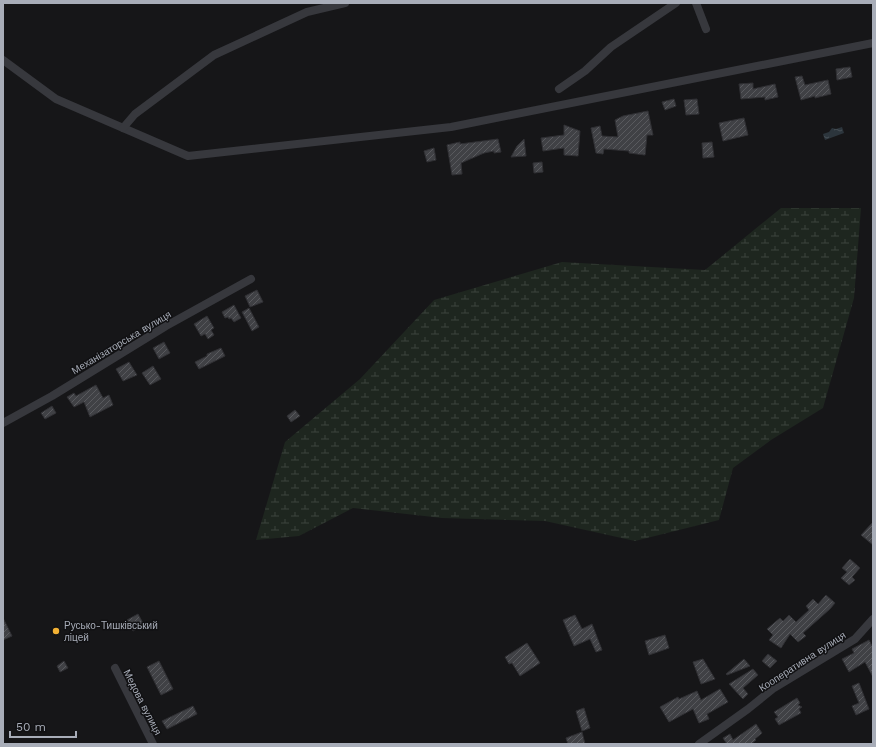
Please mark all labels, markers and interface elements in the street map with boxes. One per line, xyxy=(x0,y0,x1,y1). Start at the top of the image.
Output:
street label: Механізаторська вулиця xyxy=(70,308,173,376)
place label: Русько-Тишківський ліцей xyxy=(64,620,158,643)
marker: Русько-Тишківський ліцей xyxy=(51,626,61,636)
street label: Кооперативна вулиця xyxy=(757,629,848,694)
street label: Медова вулиця xyxy=(121,668,164,737)
scale bar xyxy=(10,713,76,739)
text: 50 m xyxy=(16,720,46,734)

